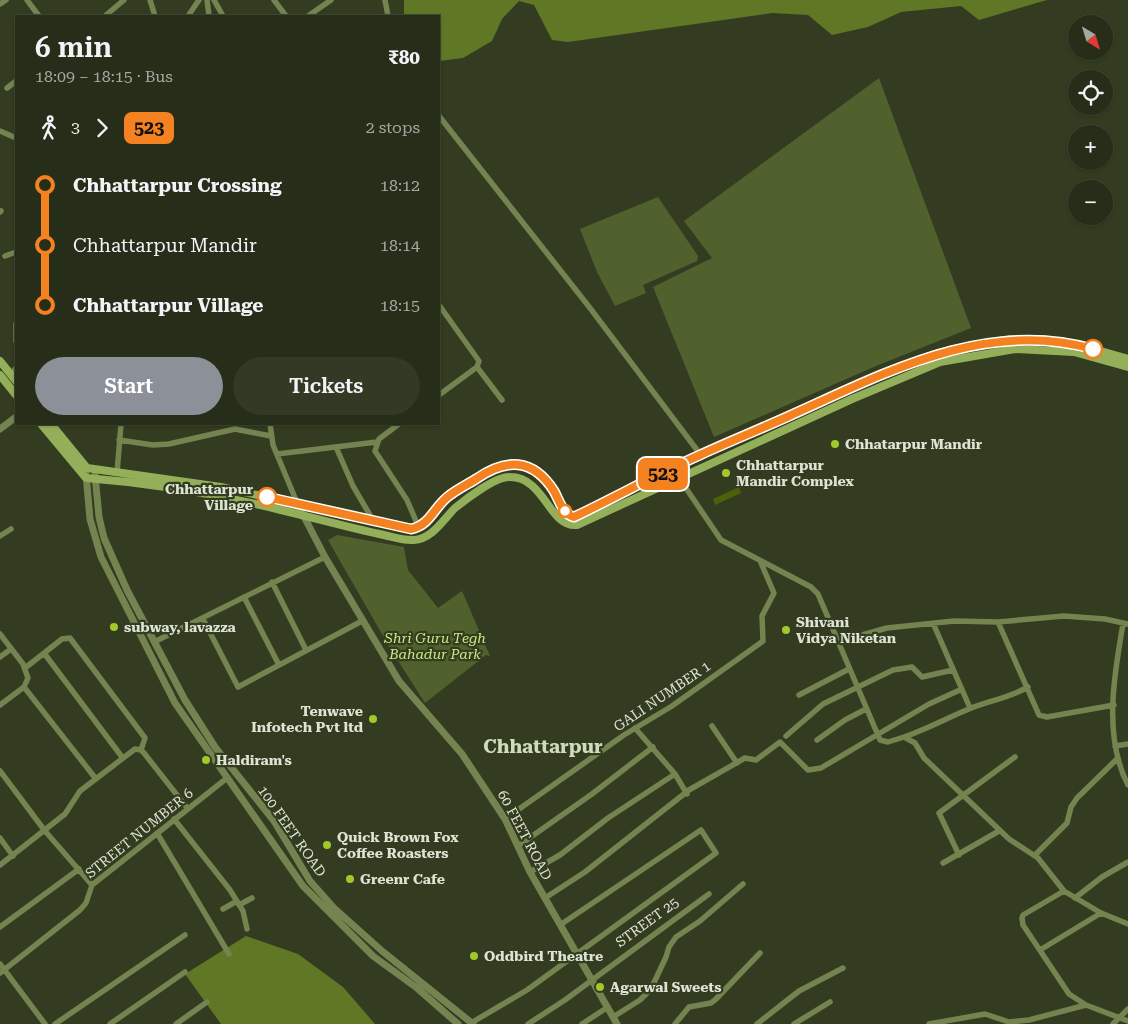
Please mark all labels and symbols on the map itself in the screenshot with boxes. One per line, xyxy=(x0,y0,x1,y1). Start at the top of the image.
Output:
north arrow xyxy=(1068,15,1112,60)
unlabelled marker xyxy=(1083,339,1103,359)
place label: Chhatarpur Mandir xyxy=(845,436,983,452)
marker: Chhatarpur Mandir xyxy=(829,438,841,450)
place label: Chhattarpur Mandir Complex xyxy=(736,457,855,489)
line badge: 523 xyxy=(634,458,692,490)
marker: Chhattarpur Mandir Complex xyxy=(720,467,732,479)
place label: Chhattarpur Village xyxy=(165,481,254,513)
marker: Chhattarpur Village xyxy=(257,487,277,507)
unlabelled marker xyxy=(558,504,572,518)
place label: Shivani Vidya Niketan xyxy=(796,614,897,646)
place label: subway, lavazza xyxy=(124,619,237,635)
marker: subway, lavazza xyxy=(108,621,120,633)
marker: Shivani Vidya Niketan xyxy=(780,624,792,636)
park label: Shri Guru Tegh Bahadur Park xyxy=(383,630,486,662)
street label: GALI NUMBER 1 xyxy=(610,658,714,734)
place label: Tenwave Infotech Pvt ltd xyxy=(251,703,364,735)
marker: Tenwave Infotech Pvt ltd xyxy=(367,713,379,725)
district label: Chhattarpur xyxy=(483,735,603,758)
place label: Haldiram's xyxy=(216,752,292,768)
marker: Haldiram's xyxy=(200,754,212,766)
street label: 100 FEET ROAD xyxy=(255,782,329,880)
street label: STREET NUMBER 6 xyxy=(82,785,196,881)
street label: 60 FEET ROAD xyxy=(495,787,555,883)
place label: Quick Brown Fox Coffee Roasters xyxy=(337,829,459,861)
marker: Quick Brown Fox Coffee Roasters xyxy=(321,839,333,851)
place label: Greenr Cafe xyxy=(360,871,445,887)
marker: Greenr Cafe xyxy=(344,873,356,885)
street label: STREET 25 xyxy=(612,894,682,950)
place label: Oddbird Theatre xyxy=(484,948,603,964)
marker: Oddbird Theatre xyxy=(468,950,480,962)
place label: Agarwal Sweets xyxy=(610,979,722,995)
marker: Agarwal Sweets xyxy=(594,981,606,993)

